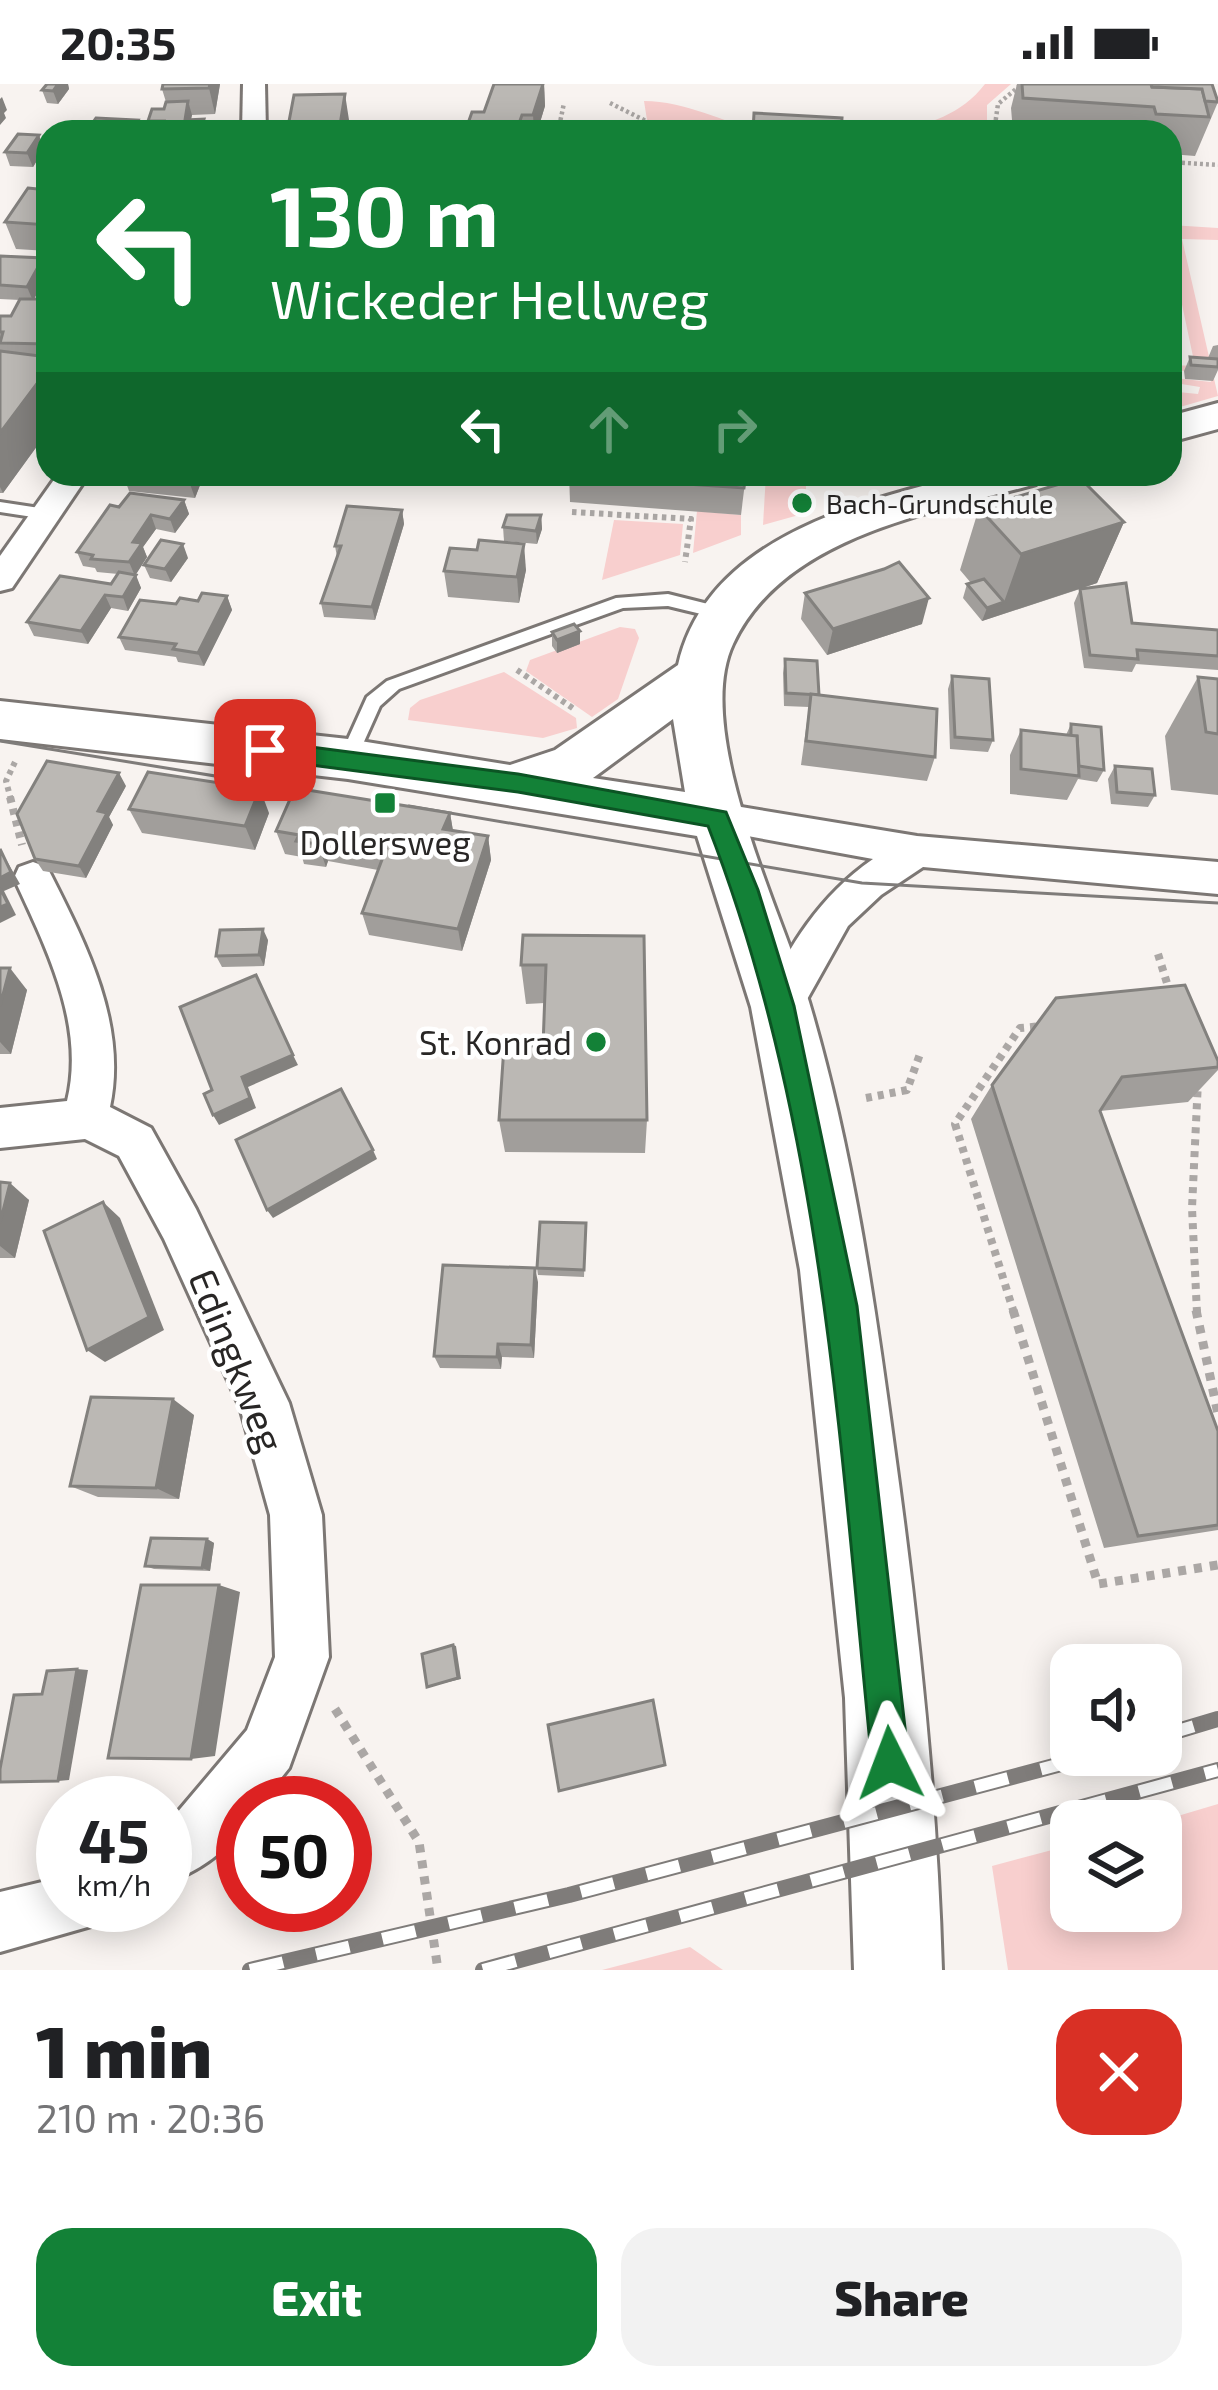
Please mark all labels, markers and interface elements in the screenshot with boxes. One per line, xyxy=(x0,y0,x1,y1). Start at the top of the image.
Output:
text: 20:35 xyxy=(60,15,176,69)
text: 130 m xyxy=(270,163,499,264)
icon: left xyxy=(72,168,228,324)
text: Wickeder Hellweg xyxy=(270,265,709,330)
icon: left xyxy=(450,396,516,462)
icon: ahead xyxy=(576,396,642,462)
icon: right xyxy=(702,396,768,462)
place label: Bach-Grundschule xyxy=(826,487,1053,519)
marker: Bach-Grundschule xyxy=(789,490,815,516)
pin xyxy=(214,699,316,801)
icon: arrive xyxy=(232,717,298,783)
marker: Dollersweg xyxy=(372,790,398,816)
place label: Dollersweg xyxy=(299,822,471,862)
place label: St. Konrad xyxy=(419,1022,572,1062)
marker: St. Konrad xyxy=(583,1029,609,1055)
street label: Edingkweg xyxy=(180,1262,296,1458)
map controls xyxy=(1050,1644,1182,1932)
button: sound xyxy=(1050,1644,1182,1776)
position arrow xyxy=(827,1700,953,1826)
speed limit sign: 50 xyxy=(216,1776,372,1932)
button: layers xyxy=(1050,1800,1182,1932)
text: 45 xyxy=(78,1803,150,1875)
text: km/h xyxy=(77,1866,151,1902)
text: 1 min xyxy=(36,2006,212,2092)
button: close xyxy=(1056,2009,1182,2135)
text: 210 m · 20:36 xyxy=(36,2094,265,2141)
button: Exit xyxy=(36,2228,597,2366)
button: Share xyxy=(621,2228,1182,2366)

